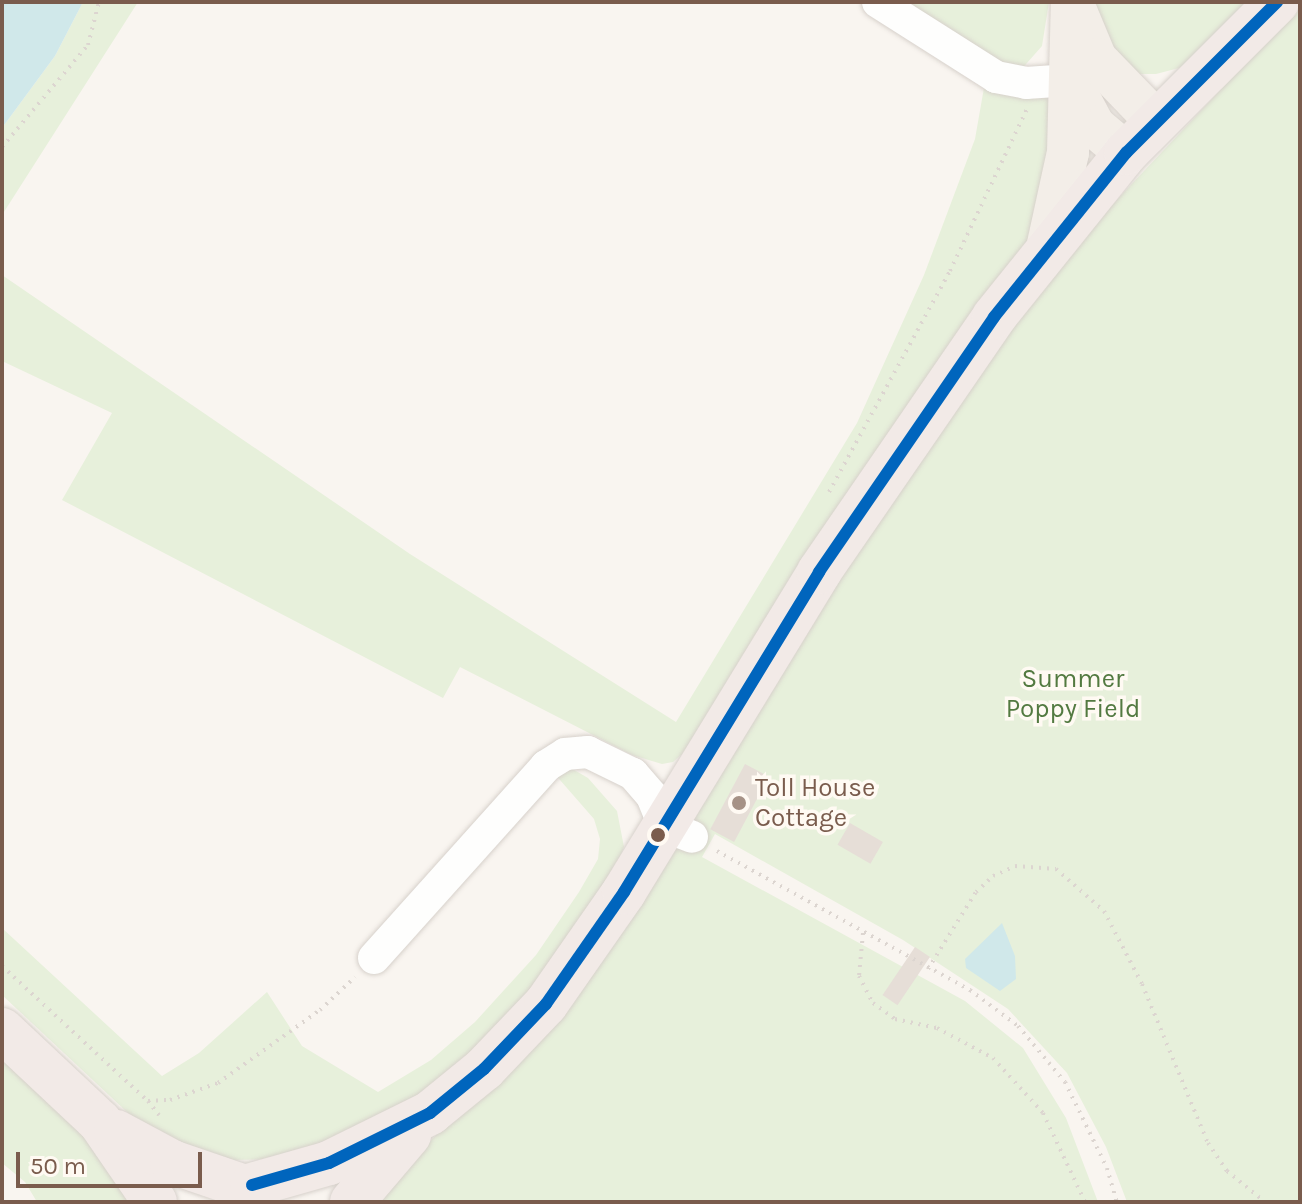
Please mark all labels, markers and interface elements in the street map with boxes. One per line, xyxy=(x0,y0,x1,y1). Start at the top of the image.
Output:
park label: Summer Poppy Field xyxy=(1006,663,1140,724)
place label: Toll House Cottage xyxy=(755,772,875,834)
marker: Toll House Cottage xyxy=(730,794,748,812)
unlabelled marker xyxy=(650,827,666,843)
scale bar xyxy=(20,1136,206,1186)
text: 50 m xyxy=(30,1152,86,1180)

